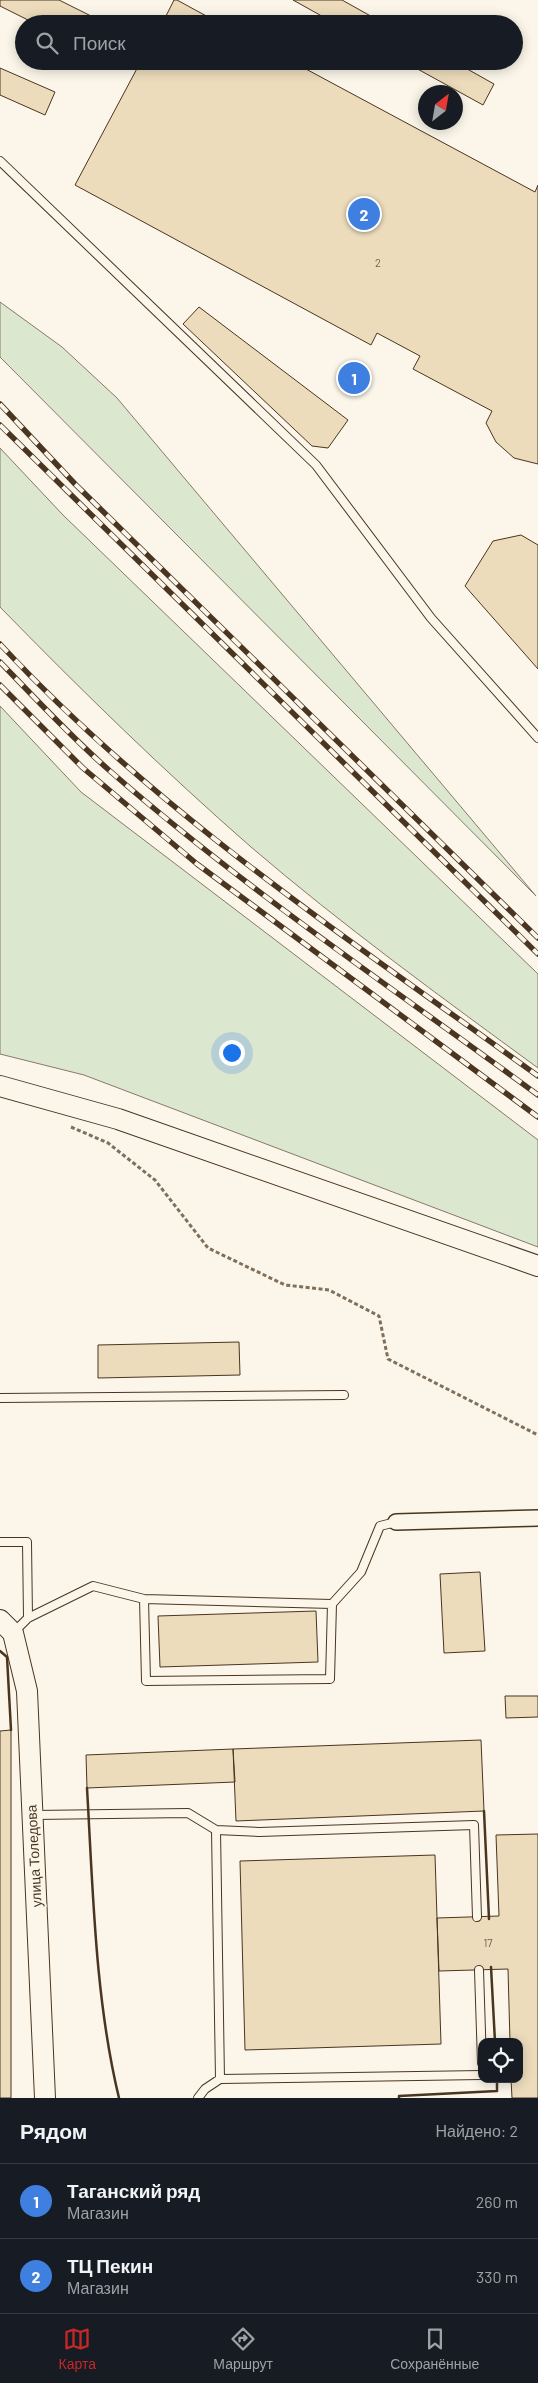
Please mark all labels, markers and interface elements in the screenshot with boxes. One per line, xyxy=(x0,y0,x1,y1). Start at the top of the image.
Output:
search box xyxy=(15,15,523,70)
icon: search xyxy=(33,29,61,57)
text: Поиск xyxy=(73,31,126,54)
north arrow xyxy=(418,85,463,130)
pin: 2 xyxy=(348,195,380,233)
house number: 2 xyxy=(375,256,381,269)
pin: 1 xyxy=(338,359,370,397)
your location xyxy=(219,1040,245,1066)
street label: улица Толедова xyxy=(22,1804,45,1908)
house number: 17 xyxy=(483,1936,493,1949)
map controls xyxy=(478,2038,523,2083)
button: locate xyxy=(478,2038,523,2083)
text: Рядом xyxy=(20,2118,87,2143)
text: Найдено: 2 xyxy=(435,2121,518,2140)
text: Таганский ряд xyxy=(67,2179,200,2202)
text: 1 xyxy=(33,2192,39,2211)
text: 260 m xyxy=(476,2192,518,2211)
text: Магазин xyxy=(67,2203,129,2222)
text: ТЦ Пекин xyxy=(67,2254,153,2277)
text: 2 xyxy=(32,2267,40,2286)
text: 330 m xyxy=(476,2267,518,2286)
text: Магазин xyxy=(67,2278,129,2297)
tab: Карта xyxy=(59,2325,96,2372)
tab: Маршрут xyxy=(213,2325,273,2372)
tab: Сохранённые xyxy=(390,2325,479,2372)

